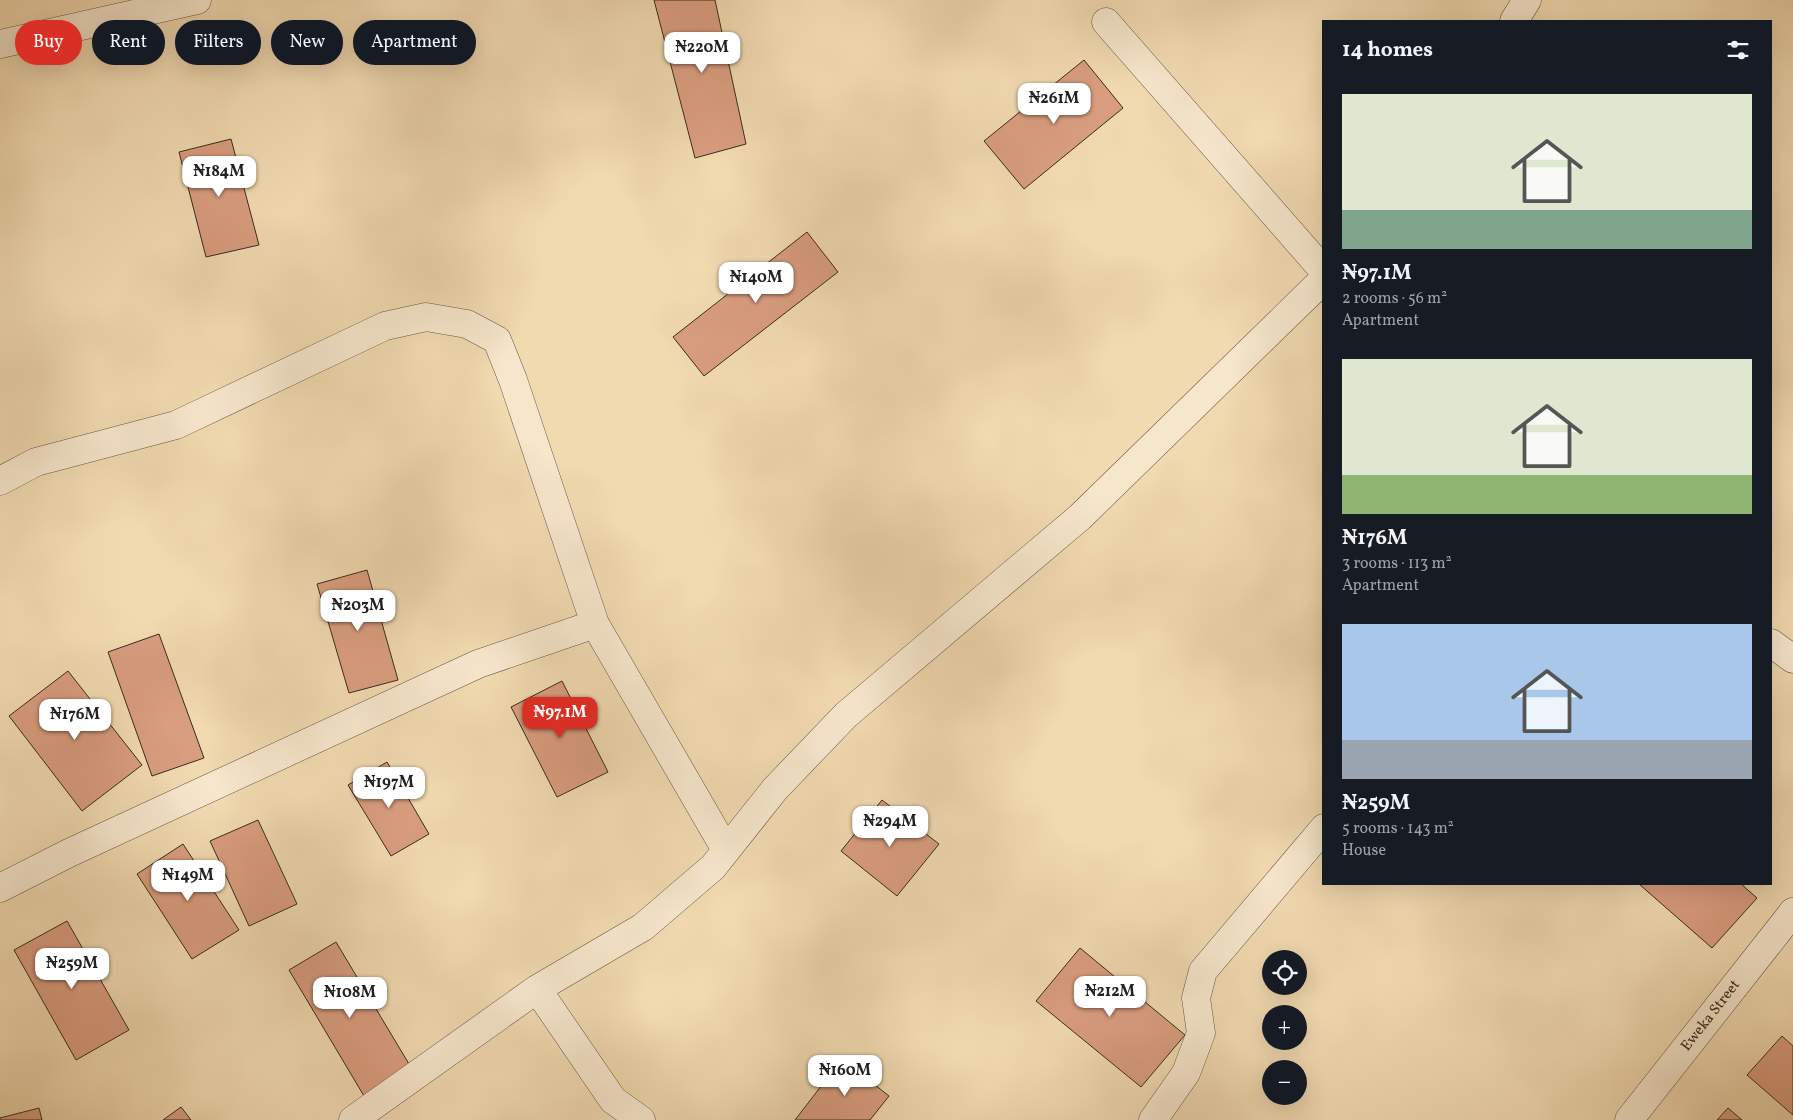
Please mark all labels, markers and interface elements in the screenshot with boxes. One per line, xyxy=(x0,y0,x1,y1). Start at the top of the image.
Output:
chip: Buy xyxy=(15,20,82,65)
chip: Rent xyxy=(92,20,165,65)
chip: Filters xyxy=(175,20,261,65)
chip: New xyxy=(271,20,343,65)
chip: Apartment xyxy=(353,20,476,65)
pin: ₦220M xyxy=(667,32,737,74)
text: 14 homes xyxy=(1342,36,1433,65)
icon: filters xyxy=(1724,36,1752,64)
text: ₦220M xyxy=(675,37,729,59)
pin: ₦261M xyxy=(1019,82,1089,125)
text: ₦261M xyxy=(1029,88,1079,110)
icon: home xyxy=(1502,126,1592,216)
pin: ₦184M xyxy=(184,156,254,198)
text: ₦184M xyxy=(193,161,245,183)
text: ₦97.1M xyxy=(1342,259,1411,288)
pin: ₦140M xyxy=(721,262,791,304)
text: ₦140M xyxy=(730,267,782,289)
text: 2 rooms · 56 m² xyxy=(1342,288,1447,310)
text: Apartment xyxy=(1342,310,1419,332)
icon: home xyxy=(1502,391,1592,481)
text: ₦176M xyxy=(1342,524,1407,553)
text: 3 rooms · 113 m² xyxy=(1342,553,1452,575)
text: Apartment xyxy=(1342,575,1419,597)
pin: ₦203M xyxy=(323,590,393,632)
text: ₦203M xyxy=(331,595,385,617)
icon: home xyxy=(1502,656,1592,746)
pin: ₦97.1M xyxy=(519,696,601,739)
pin: ₦176M xyxy=(40,698,110,741)
text: ₦97.1M xyxy=(534,702,586,724)
text: ₦176M xyxy=(50,704,100,726)
pin: ₦197M xyxy=(354,766,424,809)
text: ₦197M xyxy=(364,772,414,794)
text: ₦259M xyxy=(1342,789,1410,818)
pin: ₦294M xyxy=(855,806,925,848)
text: ₦294M xyxy=(863,811,917,833)
text: 5 rooms · 143 m² xyxy=(1342,818,1454,840)
text: House xyxy=(1342,840,1386,862)
pin: ₦149M xyxy=(153,860,223,902)
text: ₦149M xyxy=(162,865,214,887)
pin: ₦259M xyxy=(37,948,107,990)
map controls xyxy=(1262,950,1307,1105)
button: locate xyxy=(1262,950,1307,995)
text: ₦259M xyxy=(46,953,98,975)
pin: ₦108M xyxy=(315,976,385,1019)
pin: ₦212M xyxy=(1075,976,1145,1018)
street label: Eweka Street xyxy=(1676,976,1746,1056)
text: ₦212M xyxy=(1085,981,1135,1003)
text: ₦108M xyxy=(324,982,376,1004)
button: + xyxy=(1262,1005,1307,1050)
pin: ₦160M xyxy=(810,1054,880,1097)
text: ₦160M xyxy=(819,1060,871,1082)
button: − xyxy=(1262,1060,1307,1105)

